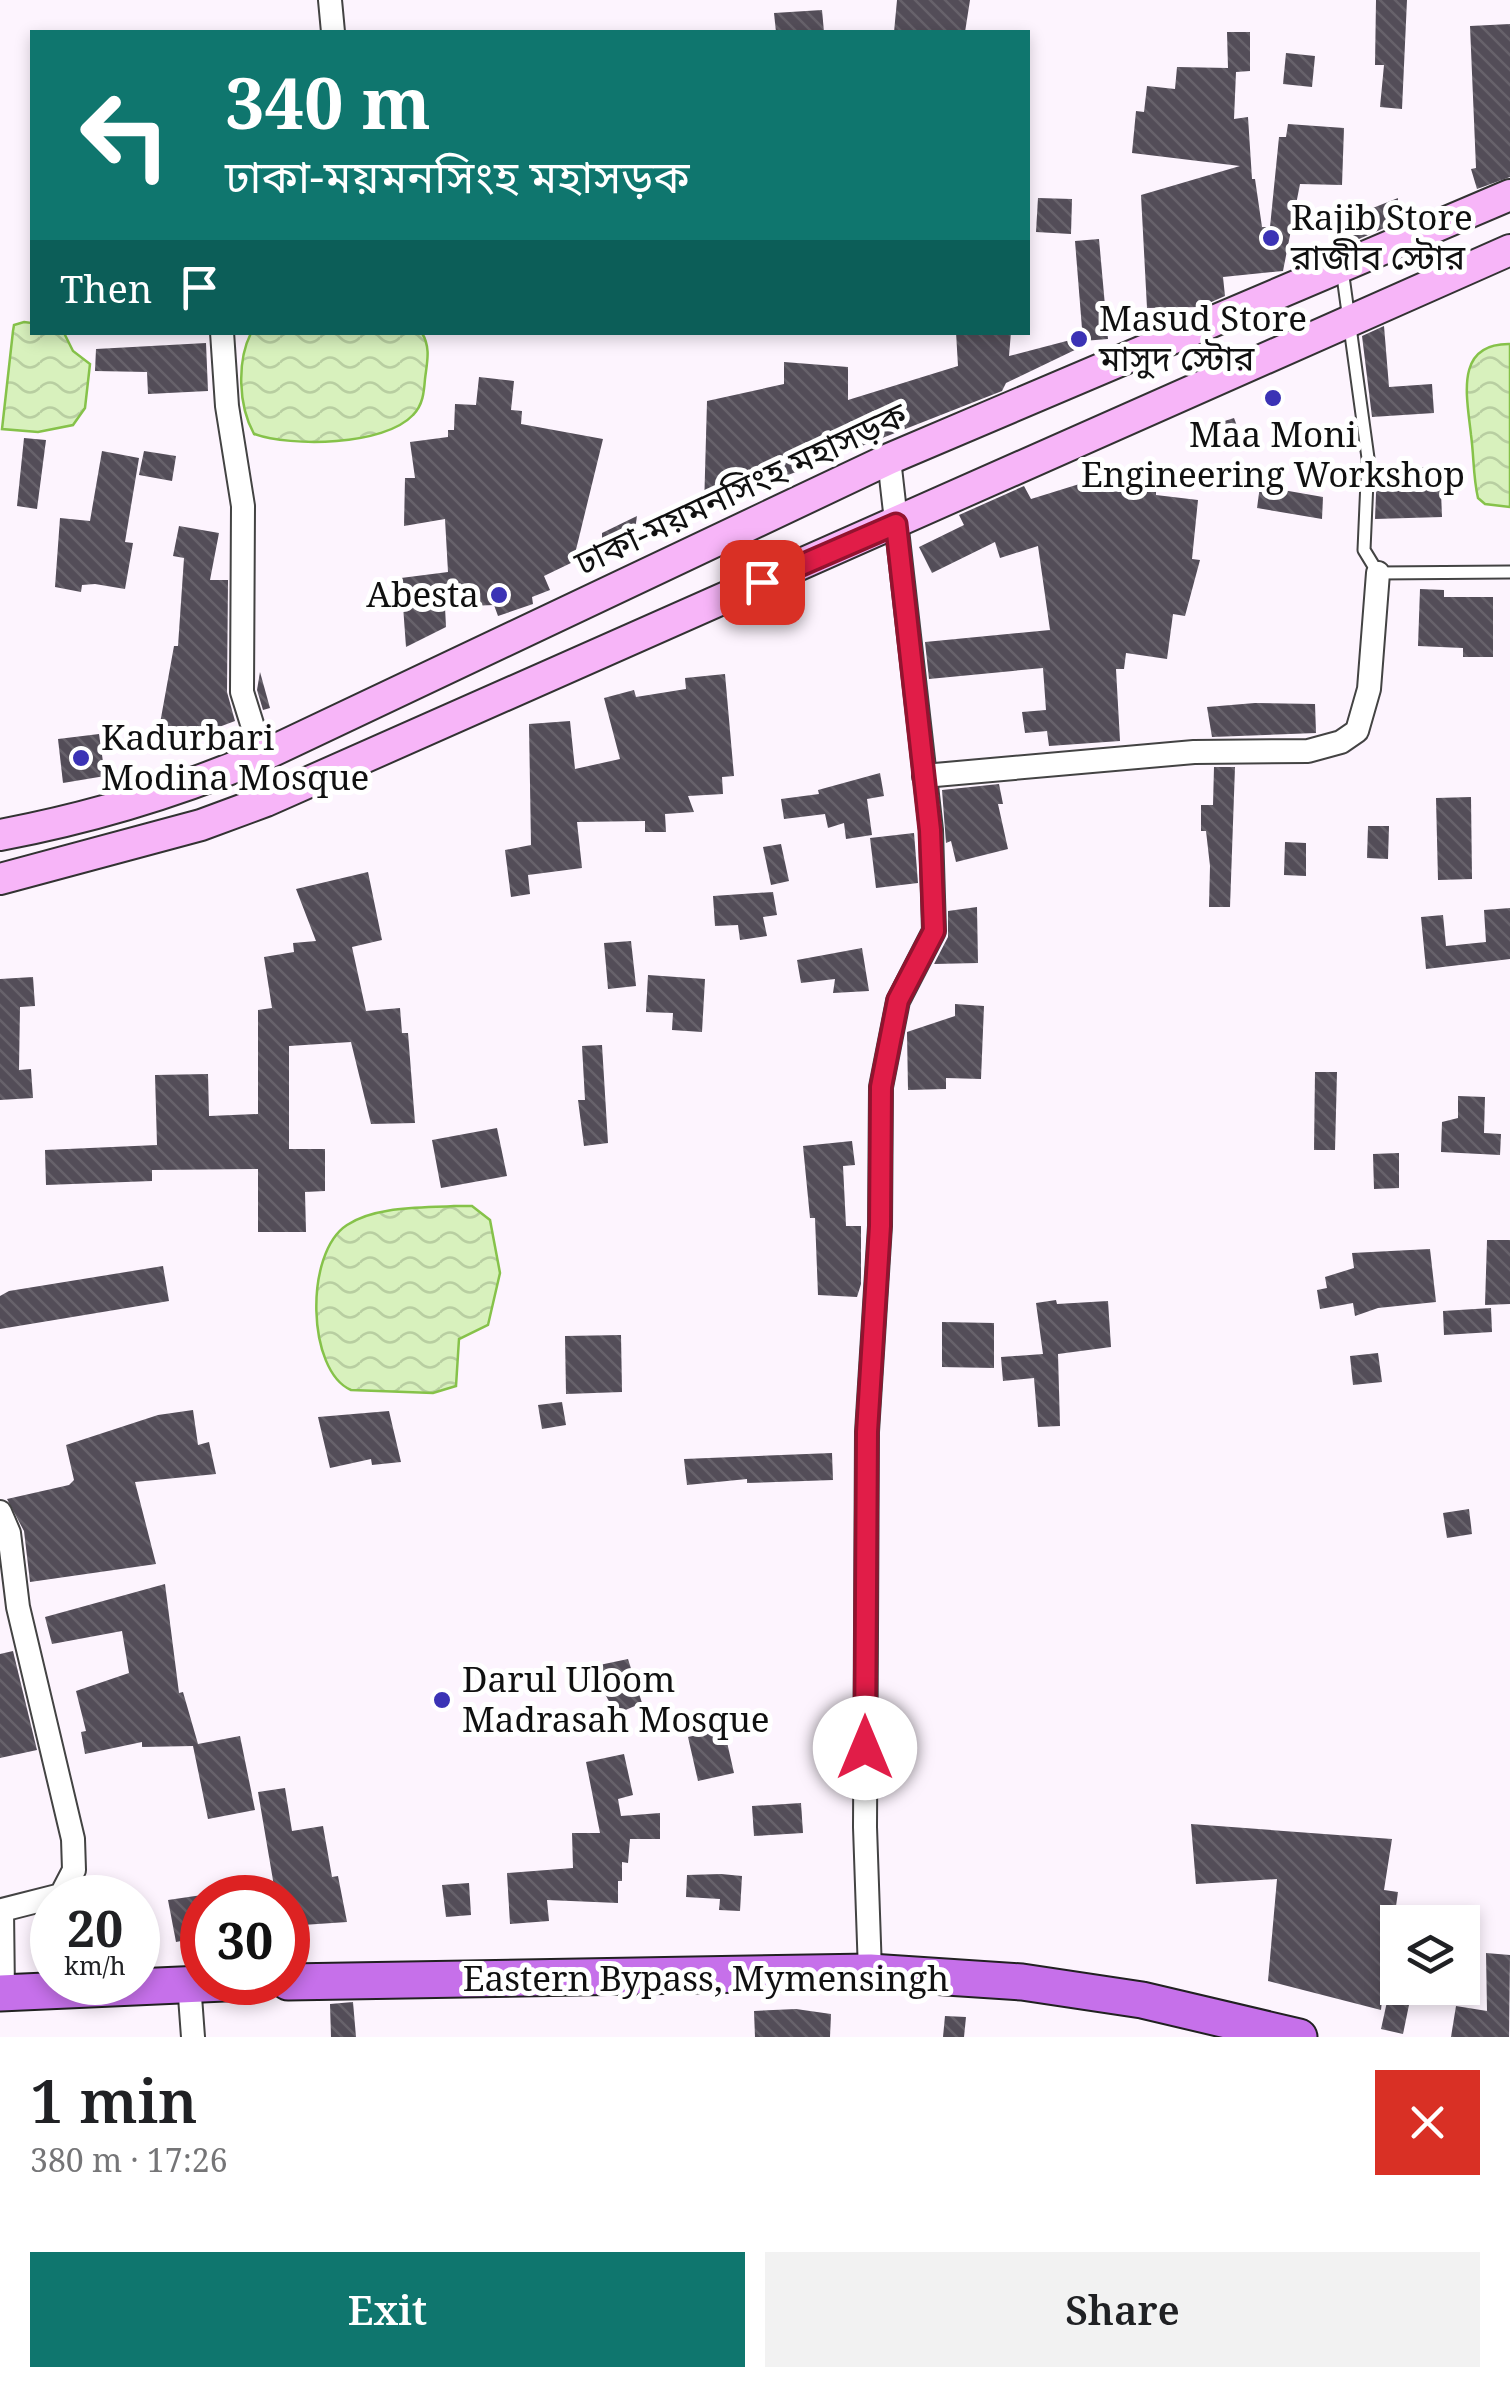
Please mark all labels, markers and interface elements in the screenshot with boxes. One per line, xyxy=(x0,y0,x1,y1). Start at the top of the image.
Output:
text: 340 m xyxy=(225,54,431,150)
icon: left xyxy=(60,70,190,200)
text: ঢাকা-ময়মনসিংহ মহাসড়ক xyxy=(225,145,690,206)
place label: Rajib Store রাজীব স্টোর xyxy=(1290,193,1473,280)
marker: Rajib Store রাজীব স্টোর xyxy=(1260,227,1282,249)
icon: arrive xyxy=(172,260,227,315)
text: Then xyxy=(60,262,152,314)
place label: Masud Store মাসুদ স্টোর xyxy=(1098,294,1307,381)
marker: Masud Store মাসুদ স্টোর xyxy=(1068,328,1090,350)
marker: Maa Moni Engineering Workshop xyxy=(1262,387,1284,409)
street label: ঢাকা-ময়মনসিংহ মহাসড়ক xyxy=(566,390,915,586)
place label: Maa Moni Engineering Workshop xyxy=(1081,410,1465,497)
pin xyxy=(720,540,805,625)
icon: arrive xyxy=(735,555,790,610)
place label: Abesta xyxy=(366,570,479,617)
marker: Abesta xyxy=(488,584,510,606)
place label: Kadurbari Modina Mosque xyxy=(101,713,369,800)
marker: Kadurbari Modina Mosque xyxy=(70,747,92,769)
place label: Darul Uloom Madrasah Mosque xyxy=(462,1655,770,1742)
marker: Darul Uloom Madrasah Mosque xyxy=(431,1689,453,1711)
position arrow xyxy=(813,1696,917,1800)
speed limit sign: 30 xyxy=(180,1875,310,2005)
text: 20 xyxy=(67,1894,123,1962)
map controls xyxy=(1380,1905,1480,2005)
button: layers xyxy=(1380,1905,1480,2005)
text: km/h xyxy=(64,1948,126,1982)
street label: Eastern Bypass, Mymensingh xyxy=(463,1954,949,2001)
text: 1 min xyxy=(30,2059,198,2141)
button: close xyxy=(1375,2070,1480,2175)
text: 380 m · 17:26 xyxy=(30,2138,228,2181)
button: Exit xyxy=(30,2252,745,2367)
button: Share xyxy=(765,2252,1480,2367)

